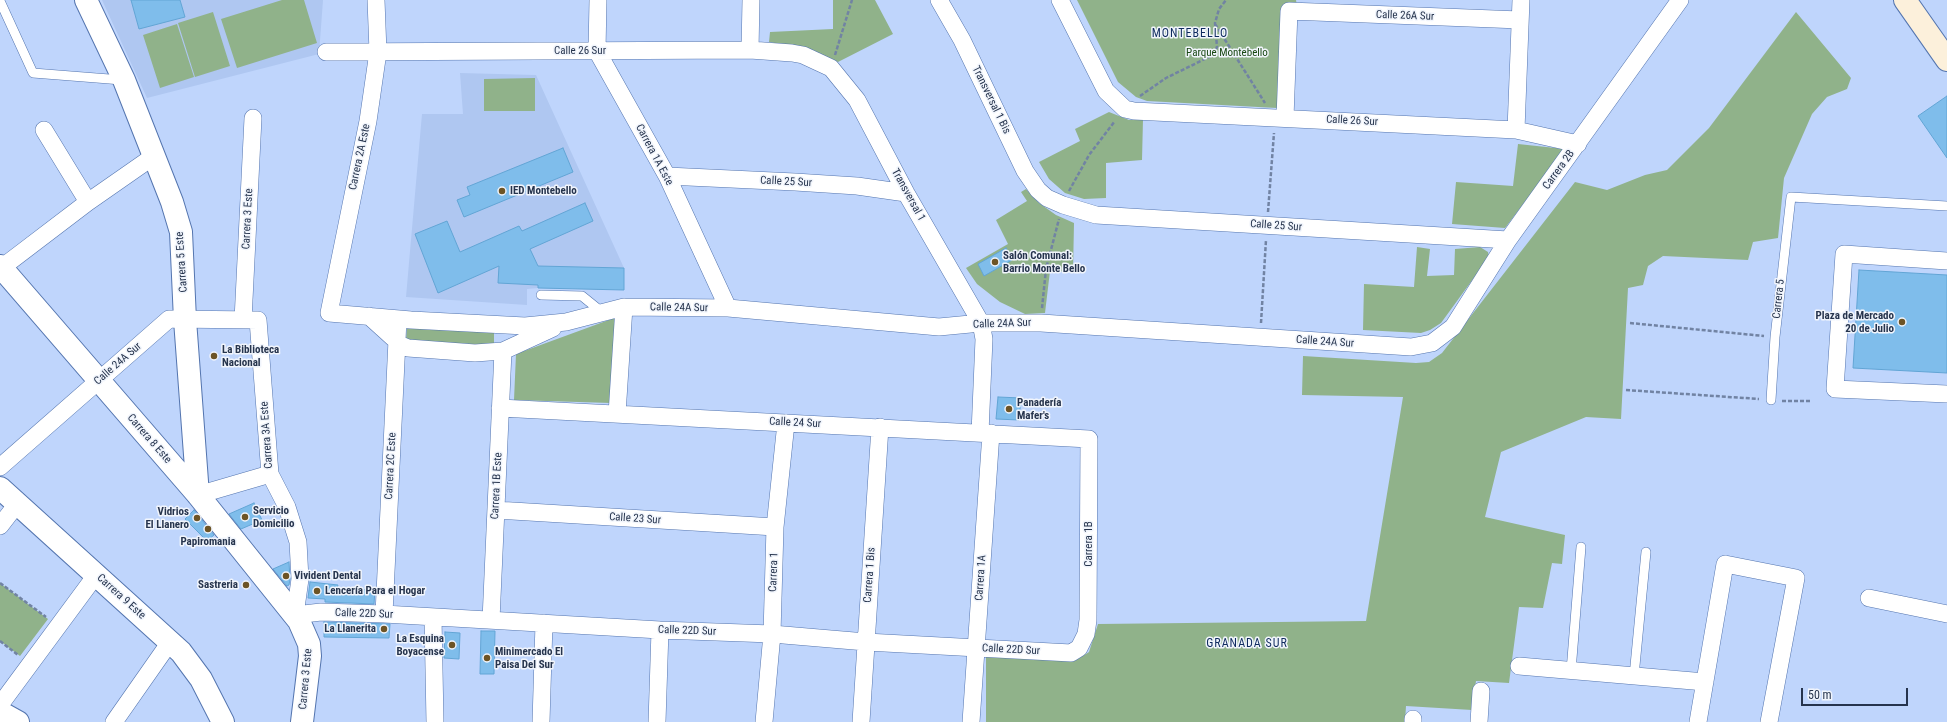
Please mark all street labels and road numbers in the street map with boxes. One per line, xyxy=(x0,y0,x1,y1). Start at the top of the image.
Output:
street label: Calle 26A Sur xyxy=(1376,8,1434,24)
street label: Calle 26 Sur xyxy=(554,44,606,58)
street label: Transversal 1 Bis xyxy=(969,64,1013,136)
street label: Calle 26 Sur xyxy=(1326,113,1378,129)
street label: Carrera 1A Este xyxy=(632,122,676,188)
street label: Carrera 2A Este xyxy=(347,123,373,191)
street label: Carrera 2B xyxy=(1540,148,1578,192)
street label: Transversal 1 xyxy=(888,166,928,224)
street label: Calle 25 Sur xyxy=(760,174,812,190)
street label: Carrera 3 Este xyxy=(240,188,256,250)
street label: Calle 25 Sur xyxy=(1250,218,1302,234)
street label: Carrera 5 Este xyxy=(173,231,191,293)
street label: Carrera 5 xyxy=(1770,279,1788,319)
street label: Calle 24A Sur xyxy=(650,301,708,315)
street label: Calle 24A Sur xyxy=(973,316,1031,332)
street label: Calle 24A Sur xyxy=(1295,333,1355,351)
street label: Calle 24A Sur xyxy=(92,340,144,388)
street label: Carrera 3A Este xyxy=(258,401,276,469)
street label: Carrera 8 Este xyxy=(124,412,174,466)
street label: Calle 24 Sur xyxy=(769,415,821,431)
street label: Carrera 2C Este xyxy=(383,432,399,500)
street label: Carrera 1B Este xyxy=(489,452,505,520)
street label: Calle 23 Sur xyxy=(609,511,661,527)
street label: Carrera 1B xyxy=(1082,521,1096,567)
street label: Carrera 1 Bis xyxy=(861,547,879,603)
street label: Carrera 1 xyxy=(767,552,781,592)
street label: Carrera 1A xyxy=(973,555,989,601)
street label: Carrera 9 Este xyxy=(94,572,148,622)
street label: Calle 22D Sur xyxy=(335,606,393,622)
street label: Calle 22D Sur xyxy=(658,623,716,639)
street label: Calle 22D Sur xyxy=(982,642,1040,658)
street label: Carrera 3 Este xyxy=(297,648,315,710)

